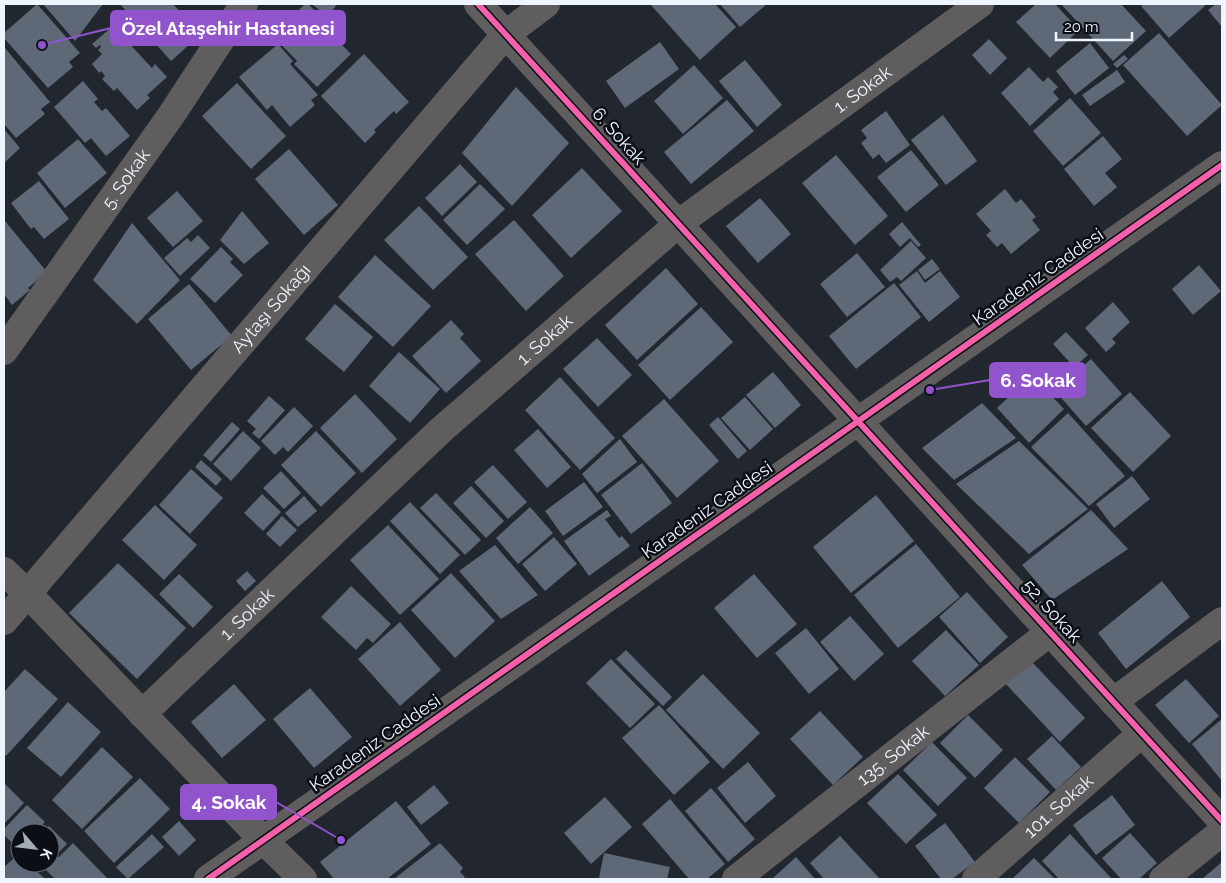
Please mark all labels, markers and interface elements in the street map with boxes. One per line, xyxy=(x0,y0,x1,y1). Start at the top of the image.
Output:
scale bar xyxy=(1056,10,1132,42)
callout: Özel Ataşehir Hastanesi xyxy=(111,11,345,45)
text: Özel Ataşehir Hastanesi xyxy=(121,17,335,39)
text: 20 m xyxy=(1064,18,1099,36)
street label: 1. Sokak xyxy=(829,61,896,117)
street label: 6. Sokak xyxy=(588,103,651,169)
street label: 5. Sokak xyxy=(97,144,154,213)
street label: Karadeniz Caddesi xyxy=(968,224,1107,330)
street label: Aytaşı Sokağı xyxy=(227,260,315,357)
street label: 1. Sokak xyxy=(513,309,577,369)
callout: 6. Sokak xyxy=(990,363,1085,397)
text: 6. Sokak xyxy=(1000,369,1076,391)
street label: Karadeniz Caddesi xyxy=(637,457,776,563)
street label: 52. Sokak xyxy=(1019,575,1086,647)
street label: 1. Sokak xyxy=(216,583,278,644)
street label: Karadeniz Caddesi xyxy=(305,690,444,796)
street label: 135. Sokak xyxy=(853,720,933,790)
street label: 101. Sokak xyxy=(1019,770,1097,842)
callout: 4. Sokak xyxy=(181,785,276,819)
text: 4. Sokak xyxy=(192,791,267,813)
north arrow xyxy=(10,823,60,873)
text: K xyxy=(37,846,56,863)

